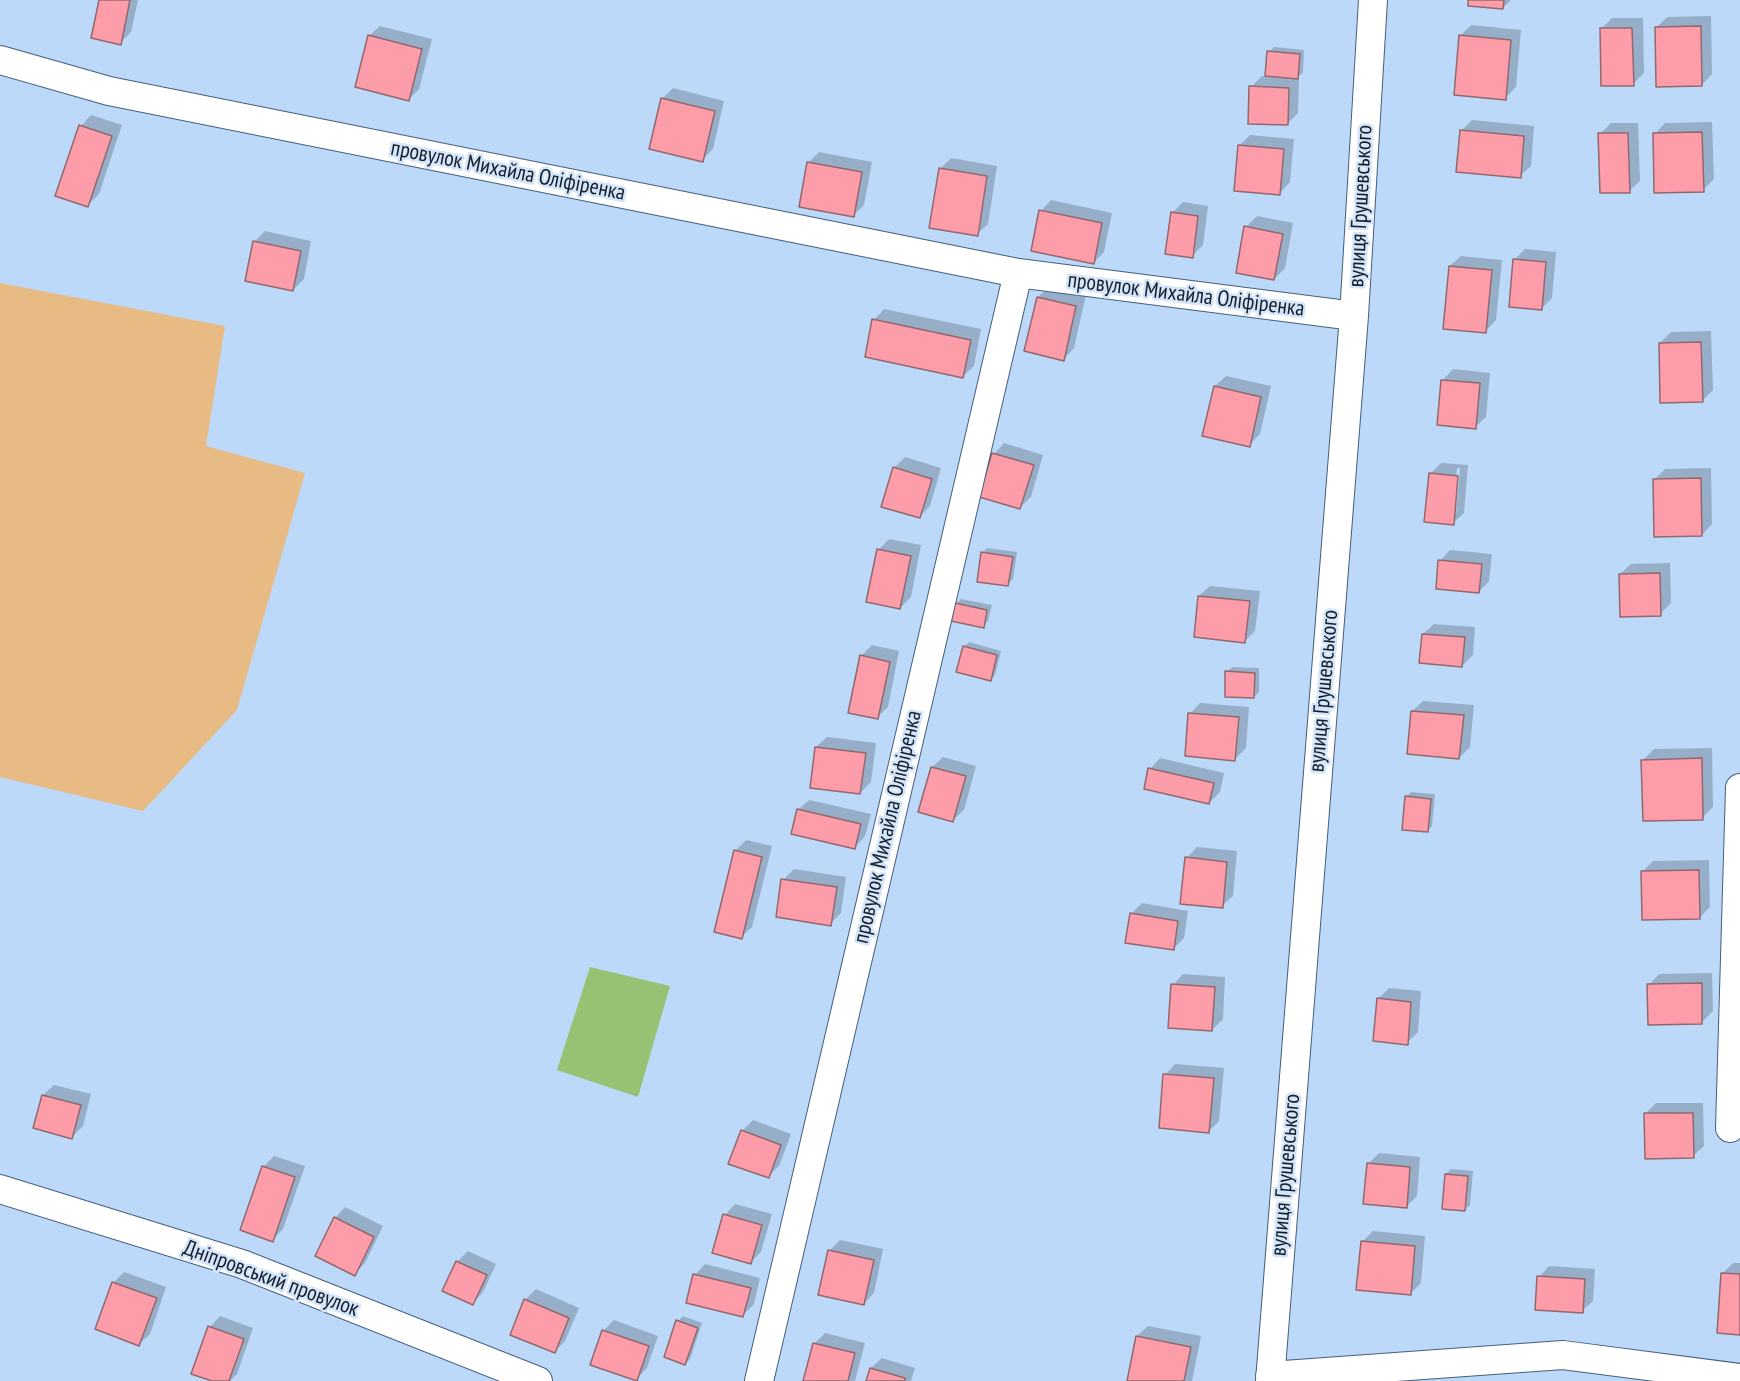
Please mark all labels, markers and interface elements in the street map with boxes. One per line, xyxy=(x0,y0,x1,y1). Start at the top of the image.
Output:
street label: вулиця Грушевського xyxy=(1344,124,1378,288)
street label: провулок Михайла Оліфіренка xyxy=(389,135,627,207)
street label: провулок Михайла Оліфіренка xyxy=(1066,267,1306,323)
street label: вулиця Грушевського xyxy=(1304,609,1344,773)
street label: провулок Михайла Оліфіренка xyxy=(848,708,928,946)
street label: вулиця Грушевського xyxy=(1266,1093,1306,1257)
street label: Дніпровський провулок xyxy=(180,1235,362,1323)

